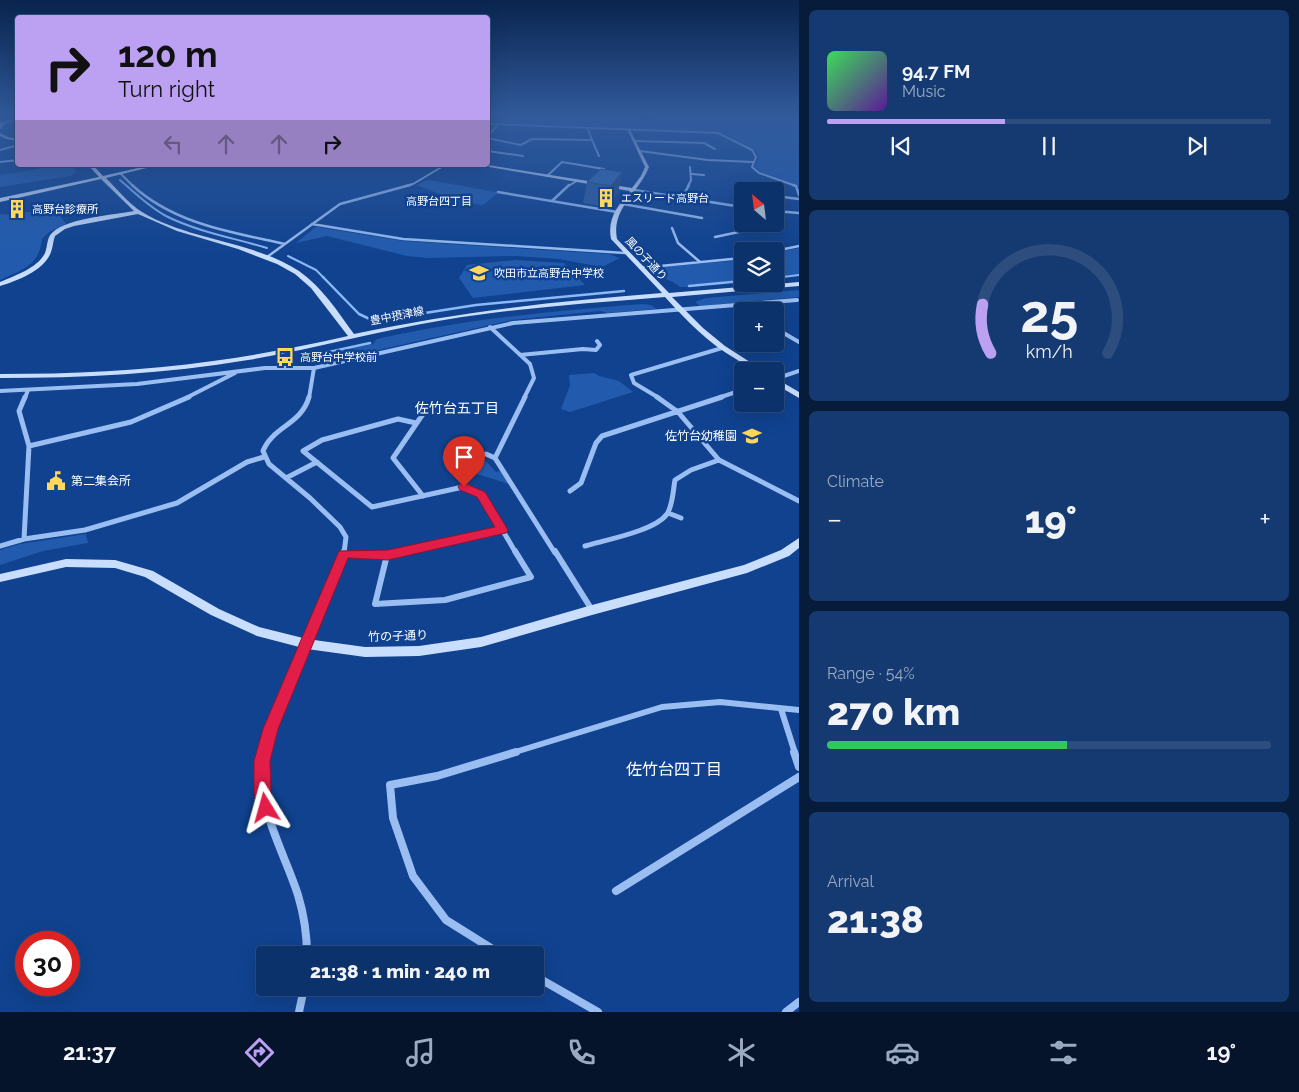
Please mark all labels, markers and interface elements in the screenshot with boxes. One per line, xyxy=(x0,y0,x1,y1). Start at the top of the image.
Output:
text: 120 m xyxy=(118,34,218,75)
icon: right xyxy=(35,35,100,100)
text: 94.7 FM xyxy=(902,60,971,82)
text: Turn right xyxy=(118,76,215,102)
text: Music xyxy=(902,82,946,101)
icon: left xyxy=(159,130,187,158)
icon: ahead xyxy=(212,130,240,158)
icon: ahead xyxy=(265,130,293,158)
icon: right xyxy=(318,130,346,158)
icon: previous xyxy=(887,132,915,160)
icon: pause xyxy=(1035,132,1063,160)
icon: next xyxy=(1183,132,1211,160)
north arrow xyxy=(734,182,784,232)
map controls xyxy=(734,182,784,412)
building icon: エスリード高野台 xyxy=(595,187,617,209)
place label: エスリード高野台 xyxy=(621,192,709,205)
district label: 高野台四丁目 xyxy=(406,195,472,208)
building icon: 高野台診療所 xyxy=(6,198,28,220)
place label: 高野台診療所 xyxy=(32,203,99,216)
street label: 風の子通り xyxy=(622,234,670,284)
button: layers xyxy=(734,242,784,292)
school or university icon: 吹田市立高野台中学校 xyxy=(468,262,490,284)
place label: 吹田市立高野台中学校 xyxy=(494,267,604,280)
text: 25 xyxy=(1020,283,1078,344)
button: + xyxy=(734,302,784,352)
street label: 豊中摂津線 xyxy=(369,304,425,328)
text: km/h xyxy=(1025,341,1073,362)
bus stop icon: 高野台中学校前 xyxy=(274,346,296,368)
place label: 高野台中学校前 xyxy=(300,351,377,364)
button: − xyxy=(734,362,784,412)
district label: 佐竹台五丁目 xyxy=(415,400,499,416)
school or university icon: 佐竹台幼稚園 xyxy=(741,425,763,447)
place label: 佐竹台幼稚園 xyxy=(665,429,737,443)
pin xyxy=(443,436,485,487)
icon: arrive xyxy=(450,443,478,471)
public building icon: 第二集会所 xyxy=(45,470,67,492)
text: Climate xyxy=(827,472,884,491)
place label: 第二集会所 xyxy=(71,474,131,488)
text: 19° xyxy=(1025,497,1077,542)
text: − xyxy=(827,503,842,536)
text: + xyxy=(1259,503,1271,536)
street label: 竹の子通り xyxy=(368,628,428,644)
text: Range · 54% xyxy=(827,664,915,683)
text: 270 km xyxy=(827,689,960,734)
district label: 佐竹台四丁目 xyxy=(626,760,722,779)
position arrow xyxy=(239,781,291,833)
text: Arrival xyxy=(827,872,874,891)
text: 21:38 xyxy=(827,897,924,942)
speed limit sign: 30 xyxy=(15,931,80,996)
text: 21:38 · 1 min · 240 m xyxy=(310,960,490,982)
icon: directions xyxy=(242,1035,277,1070)
icon: music xyxy=(403,1035,438,1070)
icon: phone xyxy=(564,1035,599,1070)
icon: climate xyxy=(724,1035,759,1070)
icon: car xyxy=(885,1035,920,1070)
icon: filters xyxy=(1046,1035,1081,1070)
text: 21:37 xyxy=(63,1039,116,1065)
text: 19° xyxy=(1207,1039,1236,1065)

